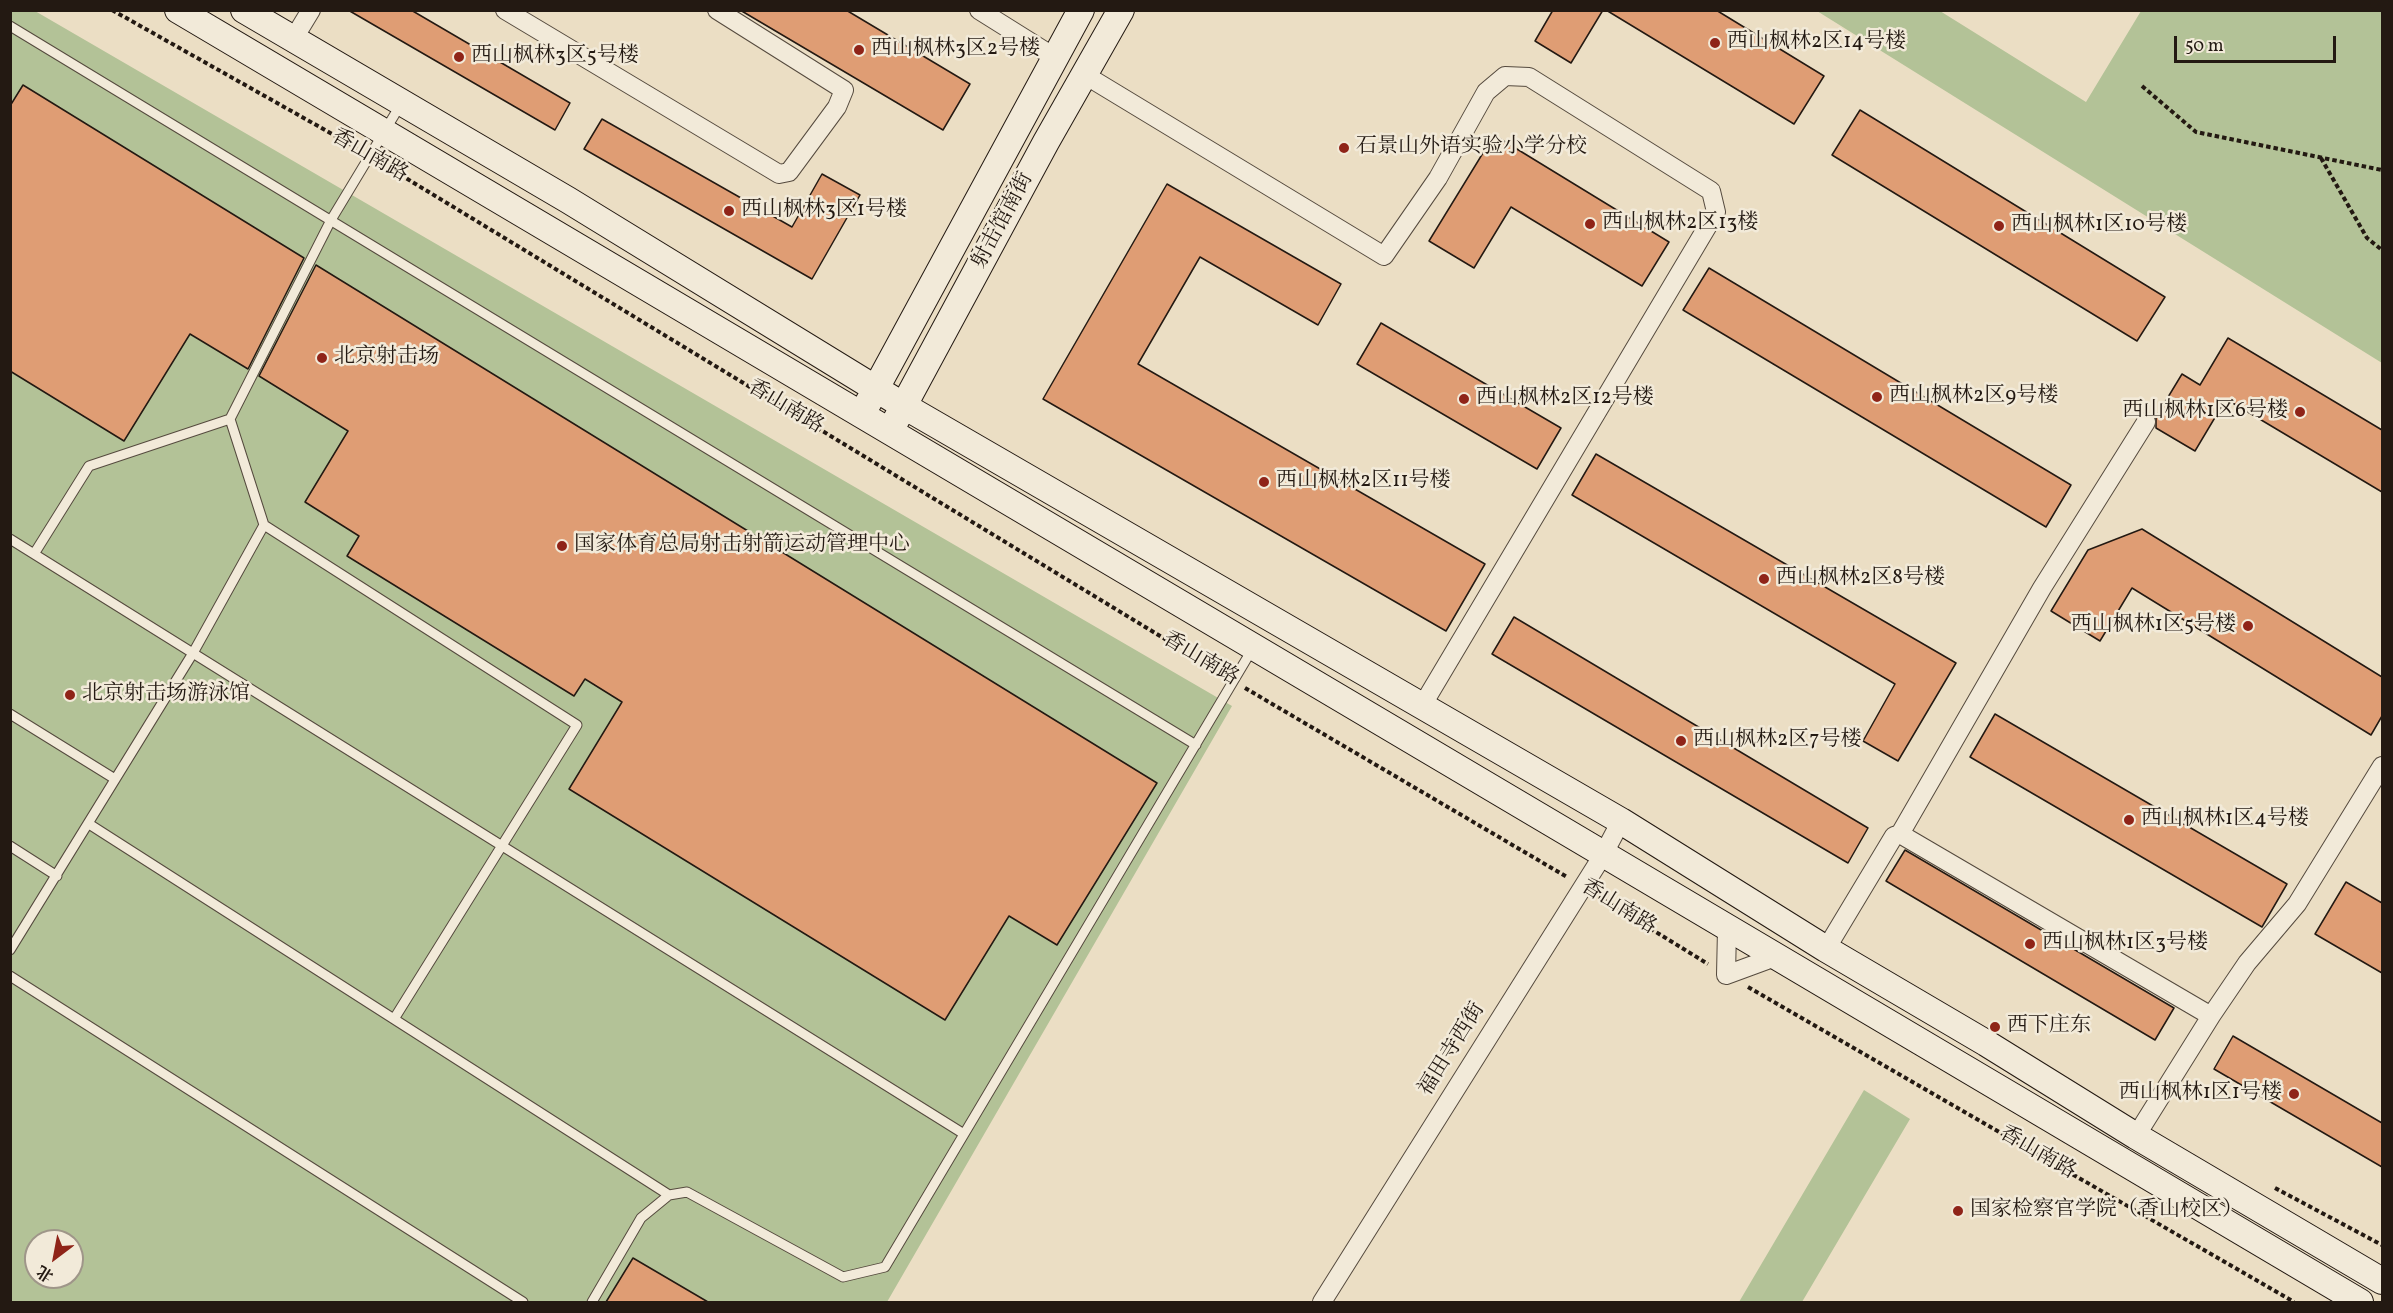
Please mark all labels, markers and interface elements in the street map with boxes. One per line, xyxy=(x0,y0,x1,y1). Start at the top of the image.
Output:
scale bar xyxy=(2177,24,2339,62)
place label: 西山枫林2区14号楼 xyxy=(1727,30,1906,56)
text: 50 m xyxy=(2185,34,2224,59)
marker: 西山枫林2区14号楼 xyxy=(1708,36,1722,50)
place label: 西山枫林3区2号楼 xyxy=(871,37,1040,63)
marker: 西山枫林3区2号楼 xyxy=(852,43,866,57)
place label: 西山枫林3区5号楼 xyxy=(471,44,639,70)
marker: 西山枫林3区5号楼 xyxy=(452,50,466,64)
street label: 香山南路 xyxy=(326,125,412,189)
place label: 石景山外语实验小学分校 xyxy=(1356,135,1587,161)
marker: 石景山外语实验小学分校 xyxy=(1337,141,1351,155)
street label: 射击馆南街 xyxy=(968,169,1040,273)
place label: 西山枫林3区1号楼 xyxy=(741,198,907,224)
marker: 西山枫林3区1号楼 xyxy=(722,204,736,218)
place label: 西山枫林2区13楼 xyxy=(1602,211,1758,237)
place label: 西山枫林1区10号楼 xyxy=(2011,213,2187,239)
marker: 西山枫林2区13楼 xyxy=(1583,217,1597,231)
marker: 西山枫林1区10号楼 xyxy=(1992,219,2006,233)
place label: 北京射击场 xyxy=(334,345,439,371)
marker: 北京射击场 xyxy=(315,351,329,365)
street label: 香山南路 xyxy=(743,376,827,440)
place label: 西山枫林2区9号楼 xyxy=(1889,384,2058,410)
place label: 西山枫林2区12号楼 xyxy=(1476,386,1654,412)
marker: 西山枫林2区9号楼 xyxy=(1870,390,1884,404)
marker: 西山枫林2区12号楼 xyxy=(1457,392,1471,406)
place label: 西山枫林1区6号楼 xyxy=(2122,399,2288,425)
marker: 西山枫林1区6号楼 xyxy=(2293,405,2307,419)
place label: 西山枫林2区11号楼 xyxy=(1276,469,1451,495)
marker: 西山枫林2区11号楼 xyxy=(1257,475,1271,489)
place label: 国家体育总局射击射箭运动管理中心 xyxy=(574,533,910,559)
marker: 国家体育总局射击射箭运动管理中心 xyxy=(555,539,569,553)
place label: 西山枫林2区8号楼 xyxy=(1776,566,1945,592)
marker: 西山枫林2区8号楼 xyxy=(1757,572,1771,586)
place label: 西山枫林1区5号楼 xyxy=(2071,613,2236,639)
marker: 西山枫林1区5号楼 xyxy=(2241,619,2255,633)
street label: 香山南路 xyxy=(1158,628,1242,692)
place label: 北京射击场游泳馆 xyxy=(82,682,250,708)
marker: 北京射击场游泳馆 xyxy=(63,688,77,702)
place label: 西山枫林2区7号楼 xyxy=(1693,728,1861,754)
marker: 西山枫林2区7号楼 xyxy=(1674,734,1688,748)
place label: 西山枫林1区4号楼 xyxy=(2141,807,2309,833)
marker: 西山枫林1区4号楼 xyxy=(2122,813,2136,827)
street label: 香山南路 xyxy=(1576,875,1660,941)
place label: 西山枫林1区3号楼 xyxy=(2042,931,2208,957)
marker: 西山枫林1区3号楼 xyxy=(2023,937,2037,951)
street label: 福田寺西街 xyxy=(1414,999,1492,1101)
place label: 西下庄东 xyxy=(2007,1014,2091,1040)
marker: 西下庄东 xyxy=(1988,1020,2002,1034)
place label: 西山枫林1区1号楼 xyxy=(2119,1081,2282,1107)
marker: 西山枫林1区1号楼 xyxy=(2287,1087,2301,1101)
street label: 香山南路 xyxy=(1994,1122,2080,1186)
place label: 国家检察官学院（香山校区） xyxy=(1970,1198,2243,1224)
marker: 国家检察官学院（香山校区） xyxy=(1951,1204,1965,1218)
north arrow xyxy=(24,1229,84,1289)
text: 北 xyxy=(33,1259,58,1286)

